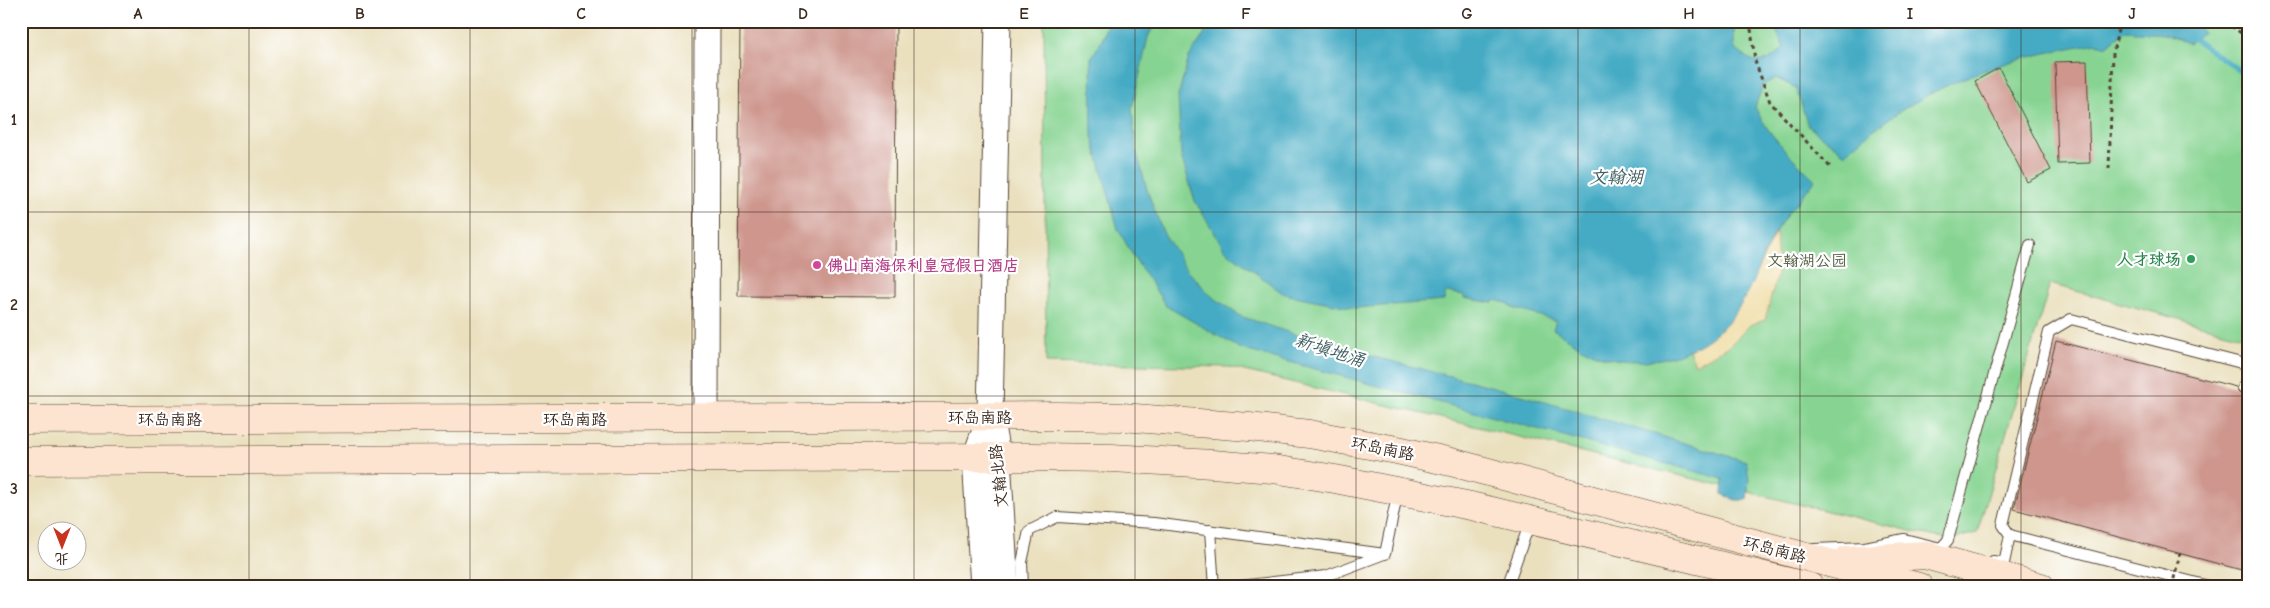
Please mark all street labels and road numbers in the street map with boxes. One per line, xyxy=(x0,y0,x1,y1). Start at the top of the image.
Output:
street label: 环岛南路 xyxy=(948,409,1012,427)
street label: 环岛南路 xyxy=(138,411,202,429)
street label: 环岛南路 xyxy=(543,411,607,429)
street label: 环岛南路 xyxy=(1350,434,1416,464)
street label: 文翰北路 xyxy=(987,443,1011,509)
street label: 环岛南路 xyxy=(1742,533,1808,566)

